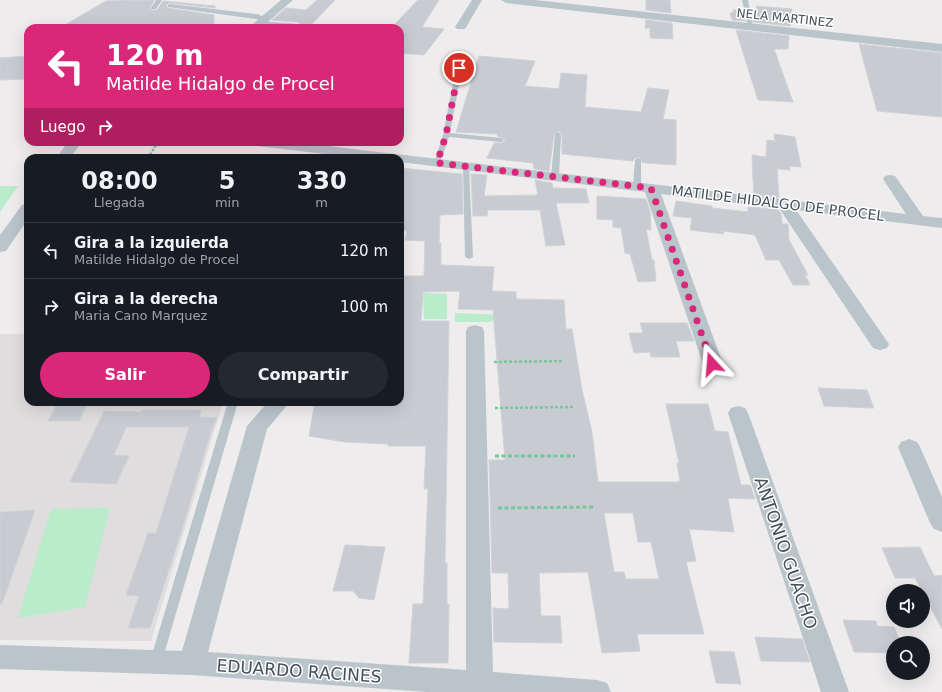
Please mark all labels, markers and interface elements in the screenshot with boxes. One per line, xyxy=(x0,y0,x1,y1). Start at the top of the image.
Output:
street label: NELA MARTINEZ xyxy=(736,6,834,30)
text: 120 m xyxy=(106,39,203,72)
icon: left xyxy=(40,40,92,92)
pin xyxy=(442,51,476,85)
icon: arrive xyxy=(448,57,470,79)
text: Matilde Hidalgo de Procel xyxy=(106,73,335,94)
icon: right xyxy=(94,116,116,138)
text: Luego xyxy=(40,118,86,136)
text: 08:00 xyxy=(81,167,158,195)
text: 5 xyxy=(219,167,235,195)
text: 330 xyxy=(297,167,347,195)
street label: MATILDE HIDALGO DE PROCEL xyxy=(671,182,885,224)
text: Llegada xyxy=(94,195,145,210)
text: min xyxy=(215,195,239,210)
text: m xyxy=(315,195,328,210)
text: Gira a la izquierda xyxy=(74,234,229,252)
icon: left xyxy=(40,240,62,262)
text: 120 m xyxy=(340,242,388,260)
text: Matilde Hidalgo de Procel xyxy=(74,252,239,267)
text: Gira a la derecha xyxy=(74,290,218,308)
icon: right xyxy=(40,296,62,318)
text: 100 m xyxy=(340,298,388,316)
text: Maria Cano Marquez xyxy=(74,308,207,323)
position arrow xyxy=(691,343,733,385)
button: Salir xyxy=(40,352,210,398)
button: Compartir xyxy=(218,352,388,398)
street label: ANTONIO GUACHO xyxy=(751,474,821,632)
map controls xyxy=(886,584,930,680)
button: sound xyxy=(886,584,930,628)
button: search xyxy=(886,636,930,680)
street label: EDUARDO RACINES xyxy=(216,655,382,687)

